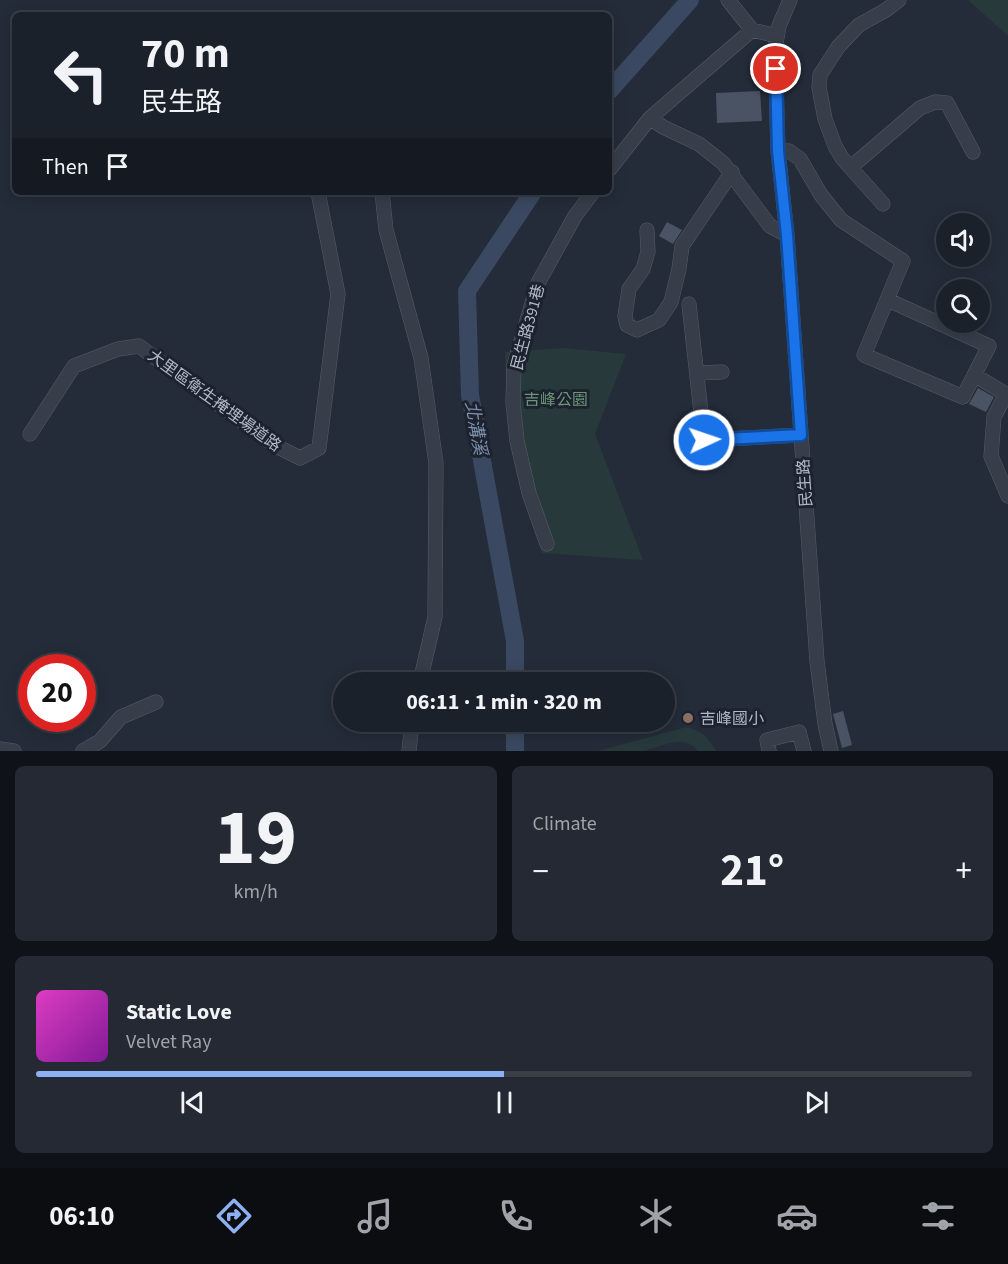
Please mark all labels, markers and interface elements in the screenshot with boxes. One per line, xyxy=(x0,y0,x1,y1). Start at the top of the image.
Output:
text: 70 m xyxy=(141,24,230,84)
icon: left xyxy=(42,36,120,114)
pin xyxy=(750,43,801,94)
icon: arrive xyxy=(759,52,792,85)
text: 民生路 xyxy=(141,83,222,122)
icon: arrive xyxy=(101,150,134,183)
text: Then xyxy=(42,151,89,183)
map controls xyxy=(936,213,990,333)
button: sound xyxy=(936,213,990,267)
button: search xyxy=(936,279,990,333)
street label: 民生路391巷 xyxy=(506,282,550,373)
street label: 大里區衛生掩埋場道路 xyxy=(143,345,286,457)
park label: 吉峰公園 xyxy=(524,389,588,411)
water label: 北溝溪 xyxy=(459,399,493,460)
position arrow xyxy=(672,408,736,472)
street label: 民生路 xyxy=(792,458,818,508)
speed limit sign: 20 xyxy=(18,654,96,732)
text: 06:11 · 1 min · 320 m xyxy=(406,686,602,718)
place label: 吉峰國小 xyxy=(700,708,764,730)
marker: 吉峰國小 xyxy=(681,711,695,725)
text: 19 xyxy=(215,783,297,894)
text: Climate xyxy=(533,810,597,838)
text: 21° xyxy=(720,839,784,903)
text: − xyxy=(533,848,549,895)
text: + xyxy=(956,848,972,895)
text: km/h xyxy=(234,878,278,906)
text: Static Love xyxy=(126,996,232,1028)
text: Velvet Ray xyxy=(126,1028,212,1056)
icon: previous xyxy=(176,1086,209,1119)
icon: pause xyxy=(488,1086,521,1119)
icon: next xyxy=(800,1086,833,1119)
icon: directions xyxy=(213,1195,255,1237)
icon: music xyxy=(354,1195,396,1237)
icon: phone xyxy=(495,1195,537,1237)
icon: climate xyxy=(635,1195,677,1237)
icon: car xyxy=(776,1195,818,1237)
icon: filters xyxy=(917,1195,959,1237)
text: 06:10 xyxy=(49,1197,114,1236)

